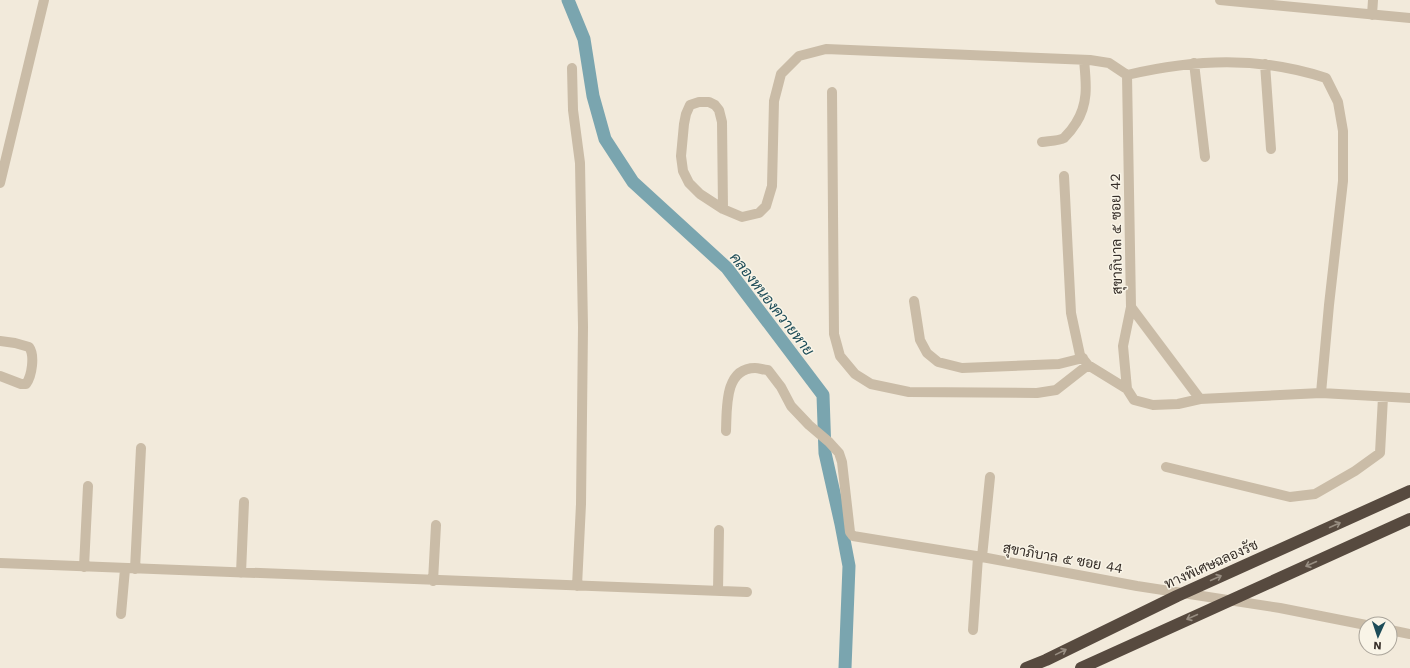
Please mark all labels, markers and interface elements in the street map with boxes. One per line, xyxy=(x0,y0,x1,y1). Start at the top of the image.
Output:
street label: สุขาภิบาล ๕ ซอย 42 xyxy=(1107,173,1127,295)
water label: คลองหนองควายหาย xyxy=(726,249,818,360)
one-way arrow xyxy=(1329,520,1341,528)
street label: ทางพิเศษฉลองรัช xyxy=(1162,536,1260,592)
street label: สุขาภิบาล ๕ ซอย 44 xyxy=(1001,540,1124,578)
one-way arrow xyxy=(1305,561,1317,568)
one-way arrow xyxy=(1210,574,1222,581)
one-way arrow xyxy=(1187,614,1199,621)
north arrow xyxy=(1358,616,1398,656)
text: N xyxy=(1373,639,1382,652)
one-way arrow xyxy=(1055,648,1067,655)

